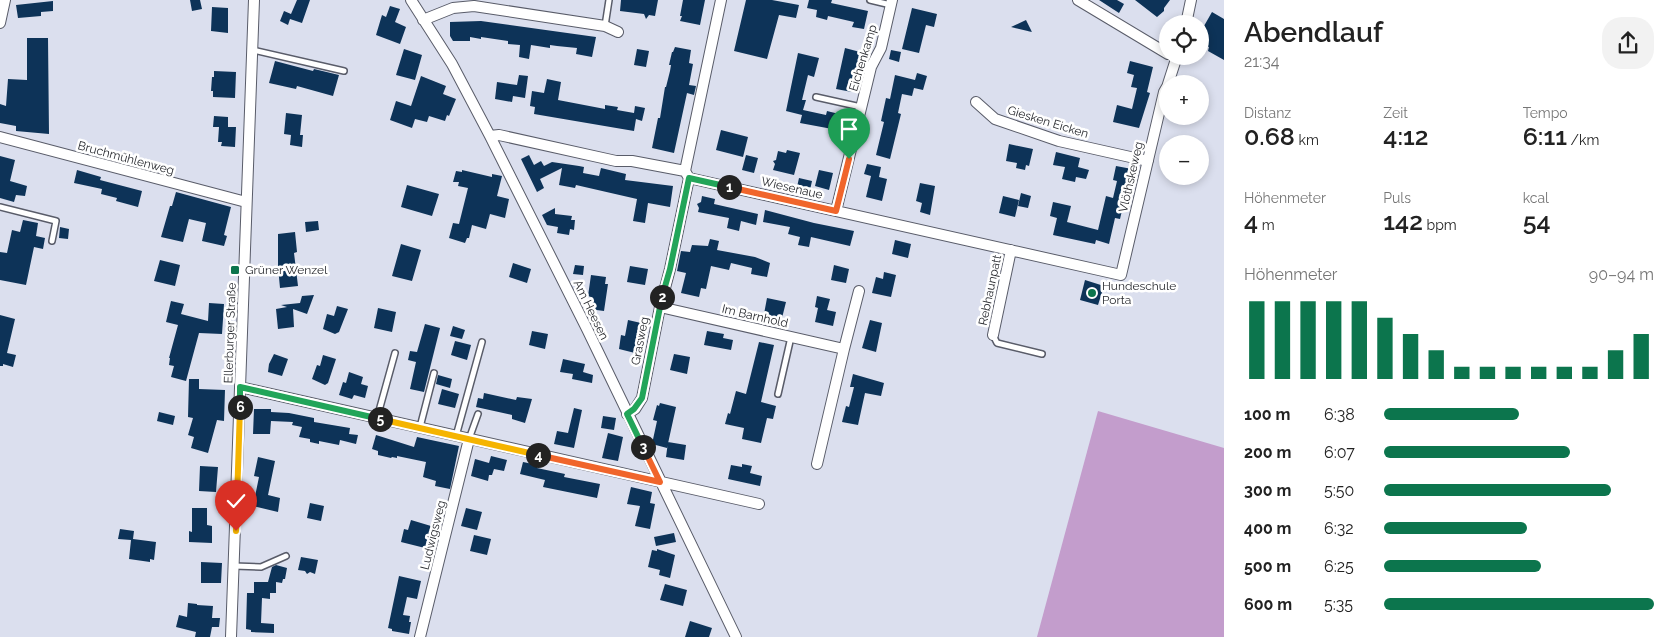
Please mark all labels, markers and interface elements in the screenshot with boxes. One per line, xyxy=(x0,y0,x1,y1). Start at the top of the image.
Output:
map controls xyxy=(1159,15,1209,185)
button: locate xyxy=(1159,15,1209,65)
text: Abendlauf xyxy=(1244,16,1383,49)
button: share xyxy=(1602,17,1654,69)
street label: Eichenkamp xyxy=(846,23,880,93)
text: 21:34 xyxy=(1244,52,1279,71)
button: + xyxy=(1159,75,1209,125)
street label: Giesken Eicken xyxy=(1006,103,1090,141)
text: Distanz xyxy=(1244,105,1291,121)
text: Zeit xyxy=(1383,105,1408,121)
text: Tempo xyxy=(1523,105,1568,121)
pin xyxy=(828,108,870,159)
icon: arrive xyxy=(835,115,863,143)
text: 0.68 xyxy=(1244,121,1295,151)
text: 4:12 xyxy=(1383,121,1429,151)
text: 6:11 xyxy=(1523,121,1567,151)
text: km xyxy=(1295,132,1319,148)
text: /km xyxy=(1567,132,1599,148)
button: − xyxy=(1159,135,1209,185)
street label: Bruchmühlenweg xyxy=(76,138,176,178)
street label: Vlöthskeweg xyxy=(1116,140,1146,214)
pin: 1 xyxy=(716,174,742,200)
street label: Wiesenaue xyxy=(760,174,824,202)
text: 1 xyxy=(726,179,733,195)
text: Höhenmeter xyxy=(1244,190,1326,206)
text: Puls xyxy=(1383,190,1411,206)
text: kcal xyxy=(1523,190,1549,206)
text: 4 xyxy=(1244,206,1258,236)
text: 142 xyxy=(1383,206,1423,236)
text: 54 xyxy=(1523,206,1551,236)
text: m xyxy=(1258,217,1275,233)
text: bpm xyxy=(1423,217,1457,233)
street label: Rebhaunpatt xyxy=(976,253,1004,327)
place label: Grüner Wenzel xyxy=(245,263,328,277)
marker: Grüner Wenzel xyxy=(229,264,241,276)
text: Höhenmeter xyxy=(1244,265,1338,284)
text: 90–94 m xyxy=(1589,265,1654,284)
street label: Am Heesen xyxy=(570,278,612,342)
place label: Hundeschule Porta xyxy=(1102,279,1176,307)
street label: Ellerburger Straße xyxy=(221,282,239,384)
pin: 2 xyxy=(650,284,674,310)
marker: Hundeschule Porta xyxy=(1086,287,1098,299)
text: 2 xyxy=(659,289,666,305)
street label: Im Barnhold xyxy=(720,302,790,330)
street label: Grasweg xyxy=(628,316,652,366)
pin: 6 xyxy=(228,394,252,420)
text: 6 xyxy=(236,399,245,415)
text: 100 m xyxy=(1244,405,1290,424)
text: 6:38 xyxy=(1324,405,1355,424)
pin: 5 xyxy=(368,406,392,432)
text: 5 xyxy=(377,411,384,427)
pin: 3 xyxy=(630,434,656,460)
text: 3 xyxy=(640,439,647,455)
pin: 4 xyxy=(526,442,550,468)
text: 200 m xyxy=(1244,443,1291,462)
text: 6:07 xyxy=(1324,443,1355,462)
text: 4 xyxy=(535,447,543,463)
pin xyxy=(215,480,257,531)
text: 300 m xyxy=(1244,481,1291,500)
text: 5:50 xyxy=(1324,481,1354,500)
icon: check xyxy=(222,487,250,515)
street label: Ludwigsweg xyxy=(418,499,448,571)
text: 400 m xyxy=(1244,519,1292,538)
text: 6:32 xyxy=(1324,519,1354,538)
text: 500 m xyxy=(1244,557,1291,576)
text: 6:25 xyxy=(1324,557,1354,576)
text: 600 m xyxy=(1244,595,1292,614)
text: 5:35 xyxy=(1324,595,1353,614)

